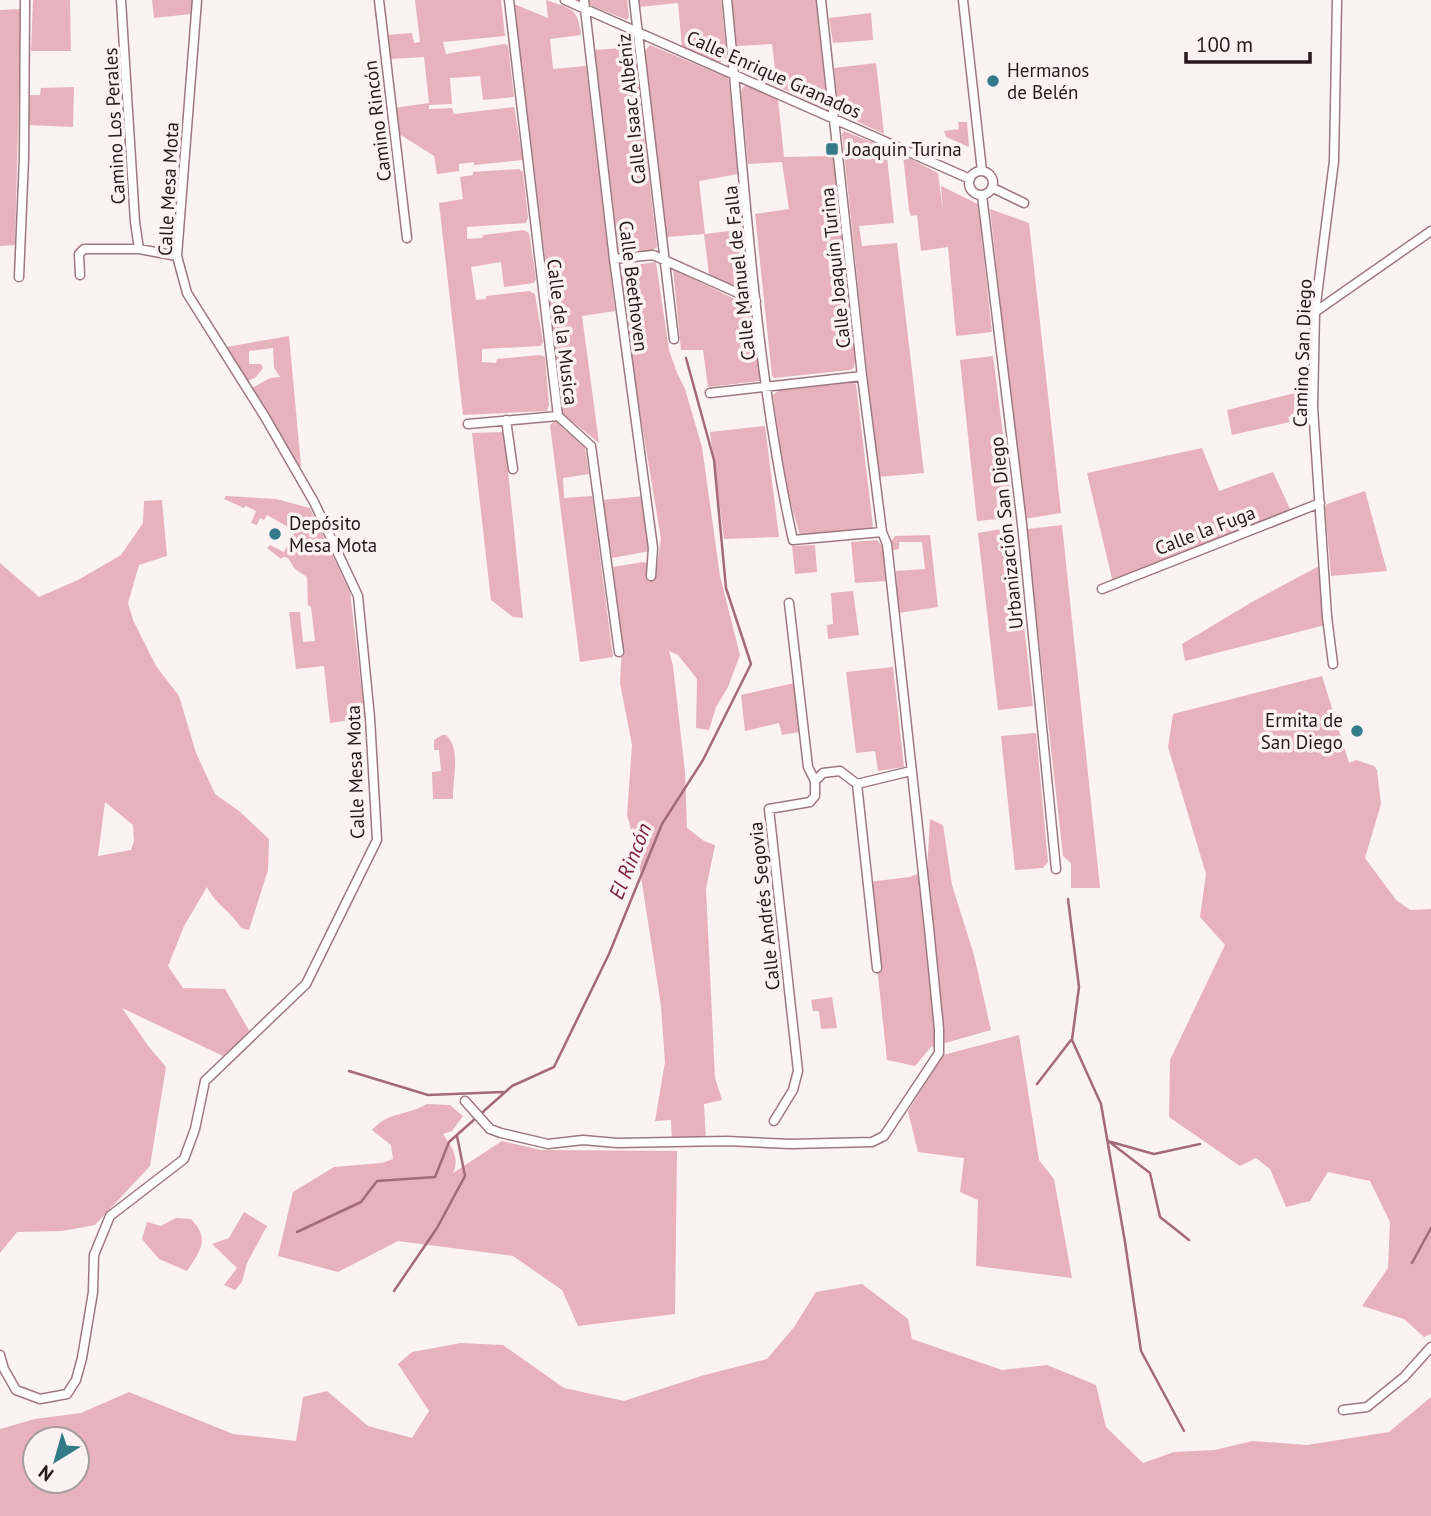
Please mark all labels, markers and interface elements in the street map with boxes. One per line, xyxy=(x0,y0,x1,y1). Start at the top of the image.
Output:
scale bar xyxy=(1186,21,1310,65)
street label: Calle Enrique Granados xyxy=(683,25,865,123)
text: 100 m xyxy=(1196,31,1253,58)
street label: Calle Isaac Albéniz xyxy=(611,33,651,185)
street label: Camino Los Perales xyxy=(98,47,130,205)
place label: Hermanos de Belén xyxy=(1007,58,1089,104)
street label: Camino Rincón xyxy=(358,59,396,183)
marker: Hermanos de Belén xyxy=(985,73,1001,89)
street label: Calle Mesa Mota xyxy=(153,121,183,257)
place label: Joaquin Turina xyxy=(845,137,962,161)
marker: Joaquin Turina xyxy=(824,141,840,157)
street label: Calle Manuel de Falla xyxy=(718,184,760,362)
street label: Calle Joaquín Turina xyxy=(815,186,855,350)
street label: Calle Beethoven xyxy=(614,219,654,353)
street label: Calle de la Musica xyxy=(542,258,584,406)
street label: Camino San Diego xyxy=(1287,278,1317,428)
street label: Urbanización San Diego xyxy=(984,435,1028,631)
street label: Calle la Fuga xyxy=(1151,500,1259,560)
place label: Depósito Mesa Mota xyxy=(289,511,377,557)
marker: Depósito Mesa Mota xyxy=(267,526,283,542)
street label: Calle Mesa Mota xyxy=(341,705,369,839)
place label: Ermita de San Diego xyxy=(1261,708,1343,754)
marker: Ermita de San Diego xyxy=(1349,723,1365,739)
water label: El Rincón xyxy=(603,819,657,903)
street label: Calle Andrés Segovia xyxy=(743,820,785,992)
north arrow xyxy=(21,1425,91,1495)
text: N xyxy=(34,1460,58,1487)

